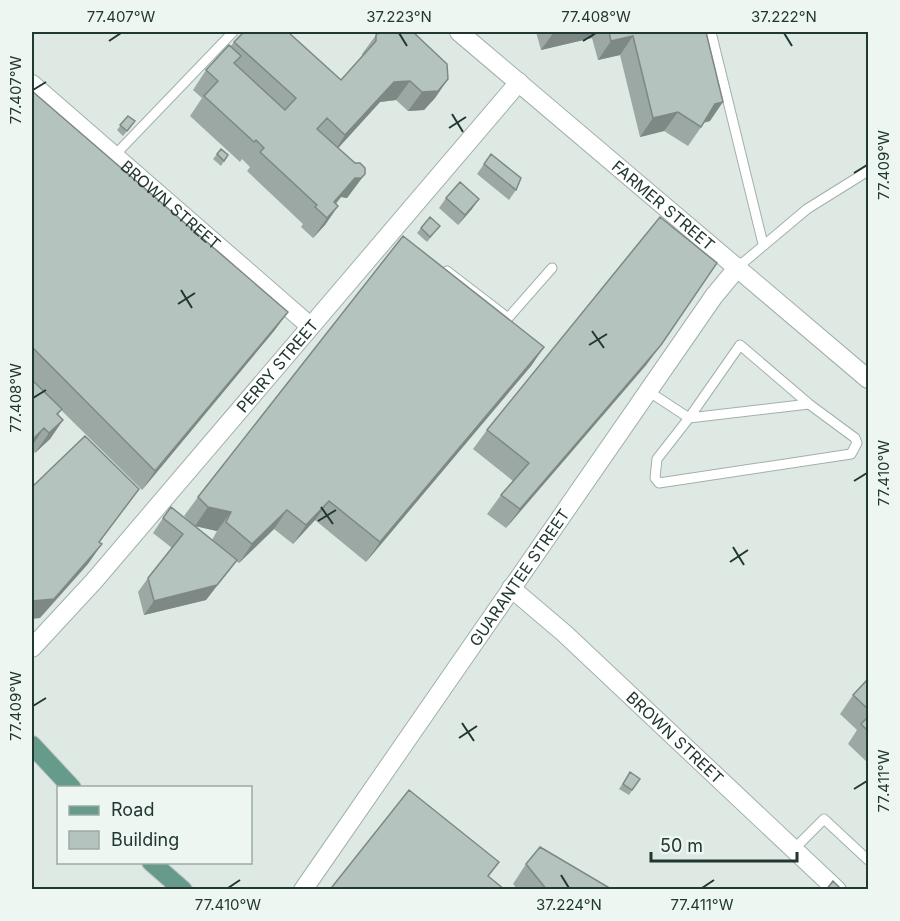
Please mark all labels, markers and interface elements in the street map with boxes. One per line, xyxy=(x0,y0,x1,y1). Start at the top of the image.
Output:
text: 77.407°W xyxy=(87,7,156,26)
text: 37.223°N xyxy=(366,7,432,26)
text: 77.408°W xyxy=(561,7,631,26)
text: 37.222°N xyxy=(751,7,817,26)
text: 77.407°W xyxy=(6,55,25,124)
text: 77.409°W xyxy=(874,130,893,200)
street label: BROWN STREET xyxy=(117,156,225,254)
street label: FARMER STREET xyxy=(608,156,719,255)
street label: PERRY STREET xyxy=(232,315,322,416)
text: 77.408°W xyxy=(6,363,25,433)
text: 77.410°W xyxy=(874,440,893,506)
street label: GUARANTEE STREET xyxy=(465,505,574,650)
text: 77.409°W xyxy=(6,671,25,741)
street label: BROWN STREET xyxy=(622,687,728,788)
text: 77.411°W xyxy=(874,749,893,812)
legend xyxy=(57,786,252,864)
text: Road xyxy=(111,799,154,820)
scale bar xyxy=(651,825,796,863)
text: Building xyxy=(111,829,179,850)
text: 50 m xyxy=(660,835,703,856)
text: 77.410°W xyxy=(195,895,261,914)
text: 37.224°N xyxy=(536,895,602,914)
text: 77.411°W xyxy=(671,895,734,914)

